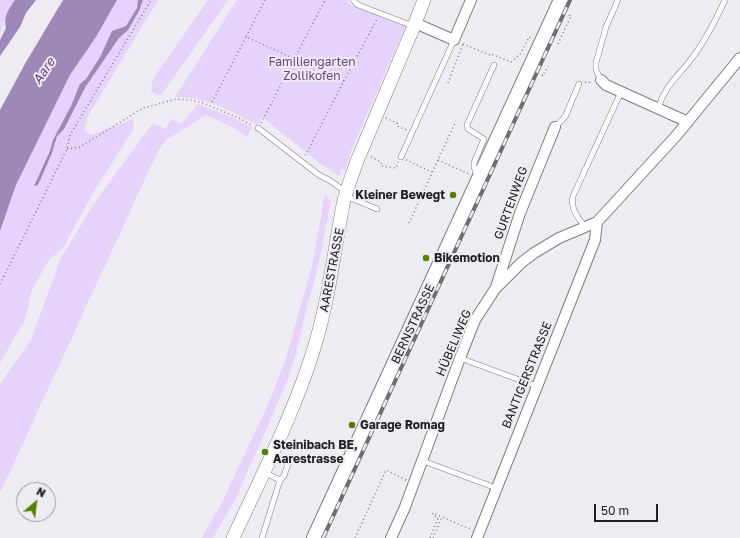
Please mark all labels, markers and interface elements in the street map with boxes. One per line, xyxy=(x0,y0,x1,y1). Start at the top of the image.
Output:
water label: Aare xyxy=(30,55,58,87)
park label: Familiengarten Zollikofen xyxy=(268,55,356,83)
street label: GURTENWEG xyxy=(491,165,531,241)
place label: Kleiner Bewegt xyxy=(355,188,445,202)
marker: Kleiner Bewegt xyxy=(448,190,458,200)
street label: AARESTRASSE xyxy=(317,227,347,313)
place label: Bikemotion xyxy=(434,251,500,265)
marker: Bikemotion xyxy=(421,253,431,263)
street label: BERNSTRASSE xyxy=(388,282,438,366)
street label: HÜBELIWEG xyxy=(433,307,475,379)
street label: BANTIGERSTRASSE xyxy=(499,320,555,430)
place label: Garage Romag xyxy=(360,418,445,432)
marker: Garage Romag xyxy=(347,420,357,430)
place label: Steinibach BE, Aarestrasse xyxy=(273,438,358,466)
marker: Steinibach BE, Aarestrasse xyxy=(260,447,270,457)
north arrow xyxy=(16,482,56,522)
text: N xyxy=(35,484,48,500)
scale bar xyxy=(596,496,660,522)
text: 50 m xyxy=(601,503,629,518)

